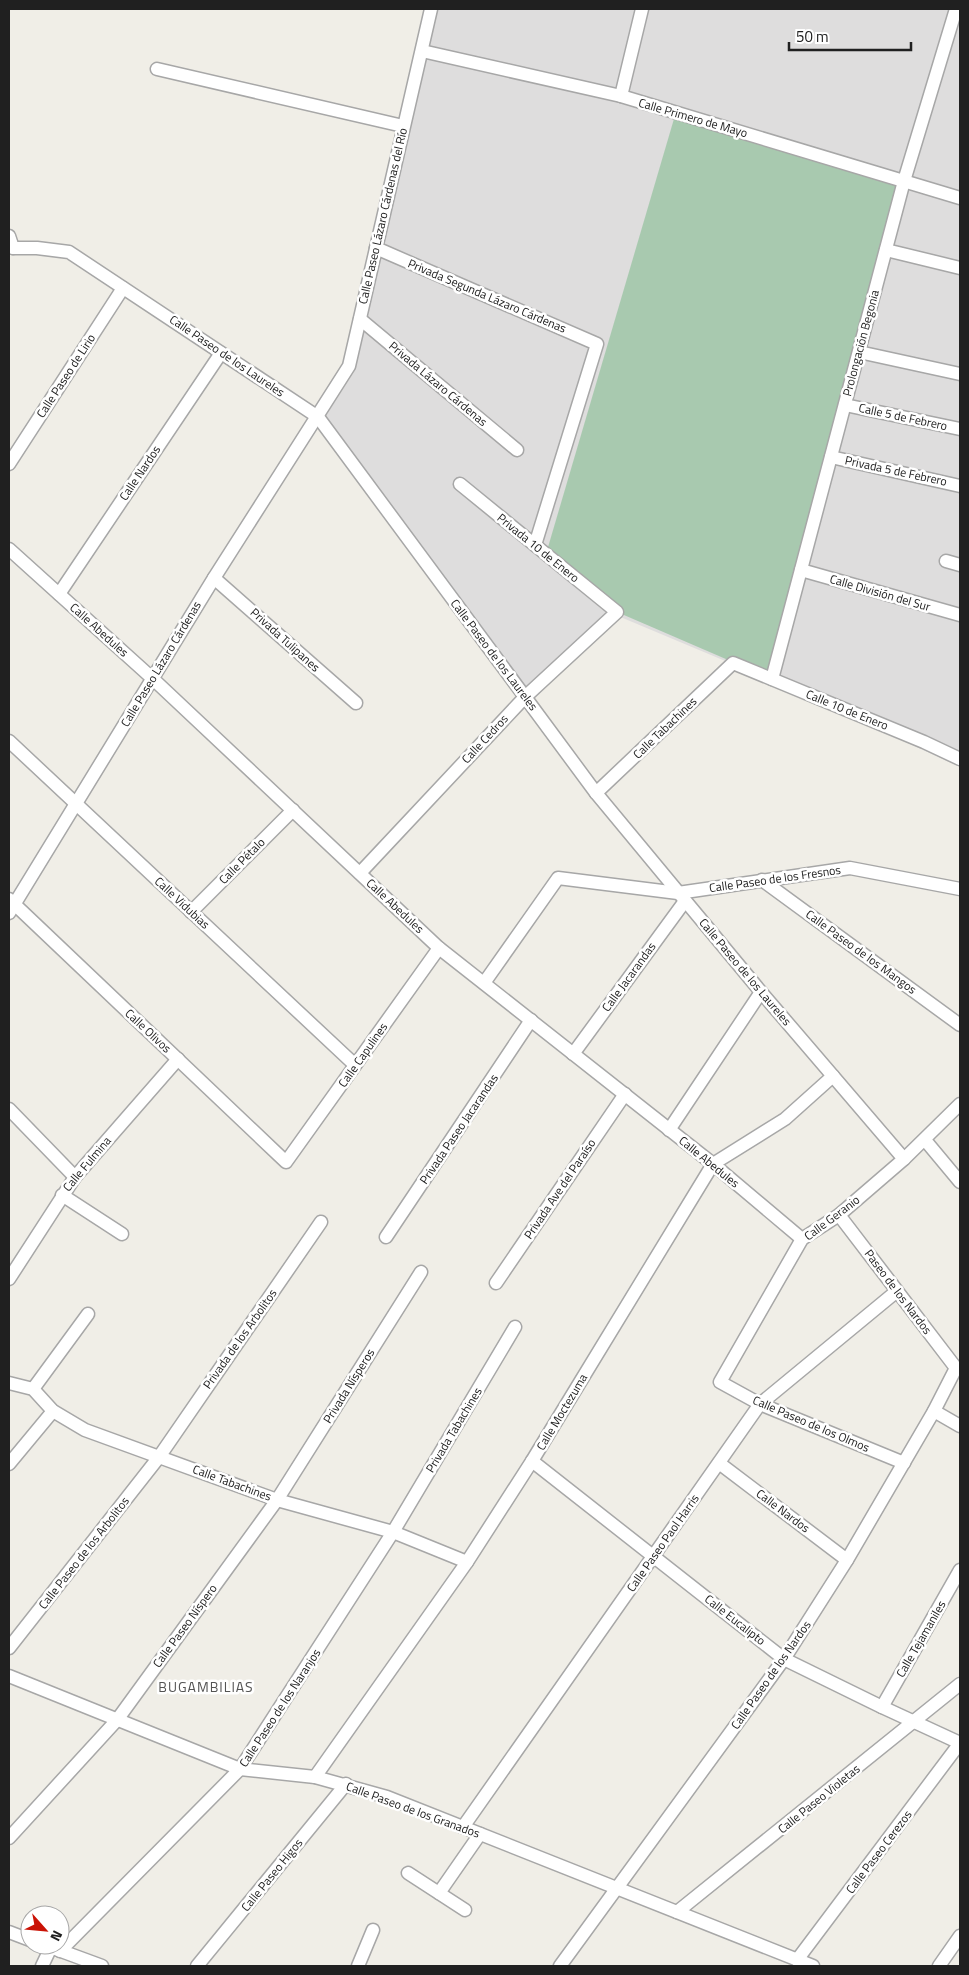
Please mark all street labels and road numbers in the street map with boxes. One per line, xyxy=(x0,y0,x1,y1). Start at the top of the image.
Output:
street label: Calle Primero de Mayo xyxy=(636,93,750,142)
street label: Calle Paseo Lázaro Cárdenas del Río xyxy=(353,126,412,306)
street label: Privada Segunda Lázaro Cárdenas xyxy=(405,254,570,338)
street label: Prolongación Begonia xyxy=(837,288,884,398)
street label: Calle Paseo de los Laureles xyxy=(166,310,289,402)
street label: Calle Paseo de Lirio xyxy=(31,330,100,422)
street label: Privada Lázaro Cárdenas xyxy=(385,337,492,431)
street label: Calle 5 de Febrero xyxy=(857,398,949,435)
street label: Calle Nardos xyxy=(114,441,165,504)
street label: Privada 5 de Febrero xyxy=(843,450,949,491)
street label: Privada 10 de Enero xyxy=(493,508,584,587)
street label: Calle División del Sur xyxy=(828,569,933,616)
street label: Calle Paseo de los Laureles xyxy=(446,595,543,715)
street label: Calle Paseo Lázaro Cárdenas xyxy=(115,597,206,730)
street label: Calle Abedules xyxy=(66,598,133,662)
street label: Privada Tulipanes xyxy=(246,603,325,676)
street label: Calle 10 de Enero xyxy=(803,684,891,735)
street label: Calle Tabachines xyxy=(628,692,701,763)
street label: Calle Cedros xyxy=(457,709,513,768)
street label: Calle Pétalo xyxy=(214,833,269,888)
street label: Calle Paseo de los Fresnos xyxy=(708,860,842,897)
street label: Calle Vidubias xyxy=(150,872,215,934)
street label: Calle Abedules xyxy=(362,874,429,938)
street label: Calle Paseo de los Mangos xyxy=(802,905,921,999)
street label: Calle Paseo de los Laureles xyxy=(695,914,796,1030)
street label: Calle Jacarandas xyxy=(597,938,661,1015)
street label: Calle Olivos xyxy=(121,1004,176,1058)
street label: Calle Capulines xyxy=(333,1018,392,1091)
street label: Privada Paseo Jacarandas xyxy=(414,1069,503,1188)
street label: Calle Abedules xyxy=(675,1131,744,1192)
street label: Calle Fulmina xyxy=(58,1132,115,1196)
street label: Privada Ave del Paraíso xyxy=(519,1135,600,1243)
street label: Calle Geranio xyxy=(800,1190,864,1245)
street label: Paseo de los Nardos xyxy=(860,1245,937,1339)
street label: Privada de los Arbolitos xyxy=(198,1284,282,1393)
street label: Privada Nísperos xyxy=(318,1344,379,1427)
street label: Calle Moctezuma xyxy=(531,1370,592,1454)
street label: Privada Tabachines xyxy=(421,1383,487,1476)
street label: Calle Paseo de los Olmos xyxy=(750,1390,873,1457)
street label: Calle Tabachines xyxy=(190,1459,275,1506)
street label: Calle Nardos xyxy=(752,1484,815,1537)
street label: Calle Paseo Paol Harris xyxy=(622,1489,704,1596)
street label: Calle Paseo de los Arbolitos xyxy=(34,1492,134,1613)
street label: Calle Paseo Níspero xyxy=(148,1580,222,1672)
street label: Calle Eucalipto xyxy=(701,1590,770,1650)
street label: Calle Tejamaniles xyxy=(891,1596,951,1681)
street label: Calle Paseo de los Nardos xyxy=(726,1616,816,1733)
street label: Calle Paseo de los Naranjos xyxy=(234,1644,325,1771)
street label: Calle Paseo Violetas xyxy=(773,1759,864,1838)
street label: Calle Paseo de los Granados xyxy=(344,1776,483,1843)
street label: Calle Paseo Cerezos xyxy=(841,1806,917,1897)
street label: Calle Paseo Higos xyxy=(236,1834,307,1915)

